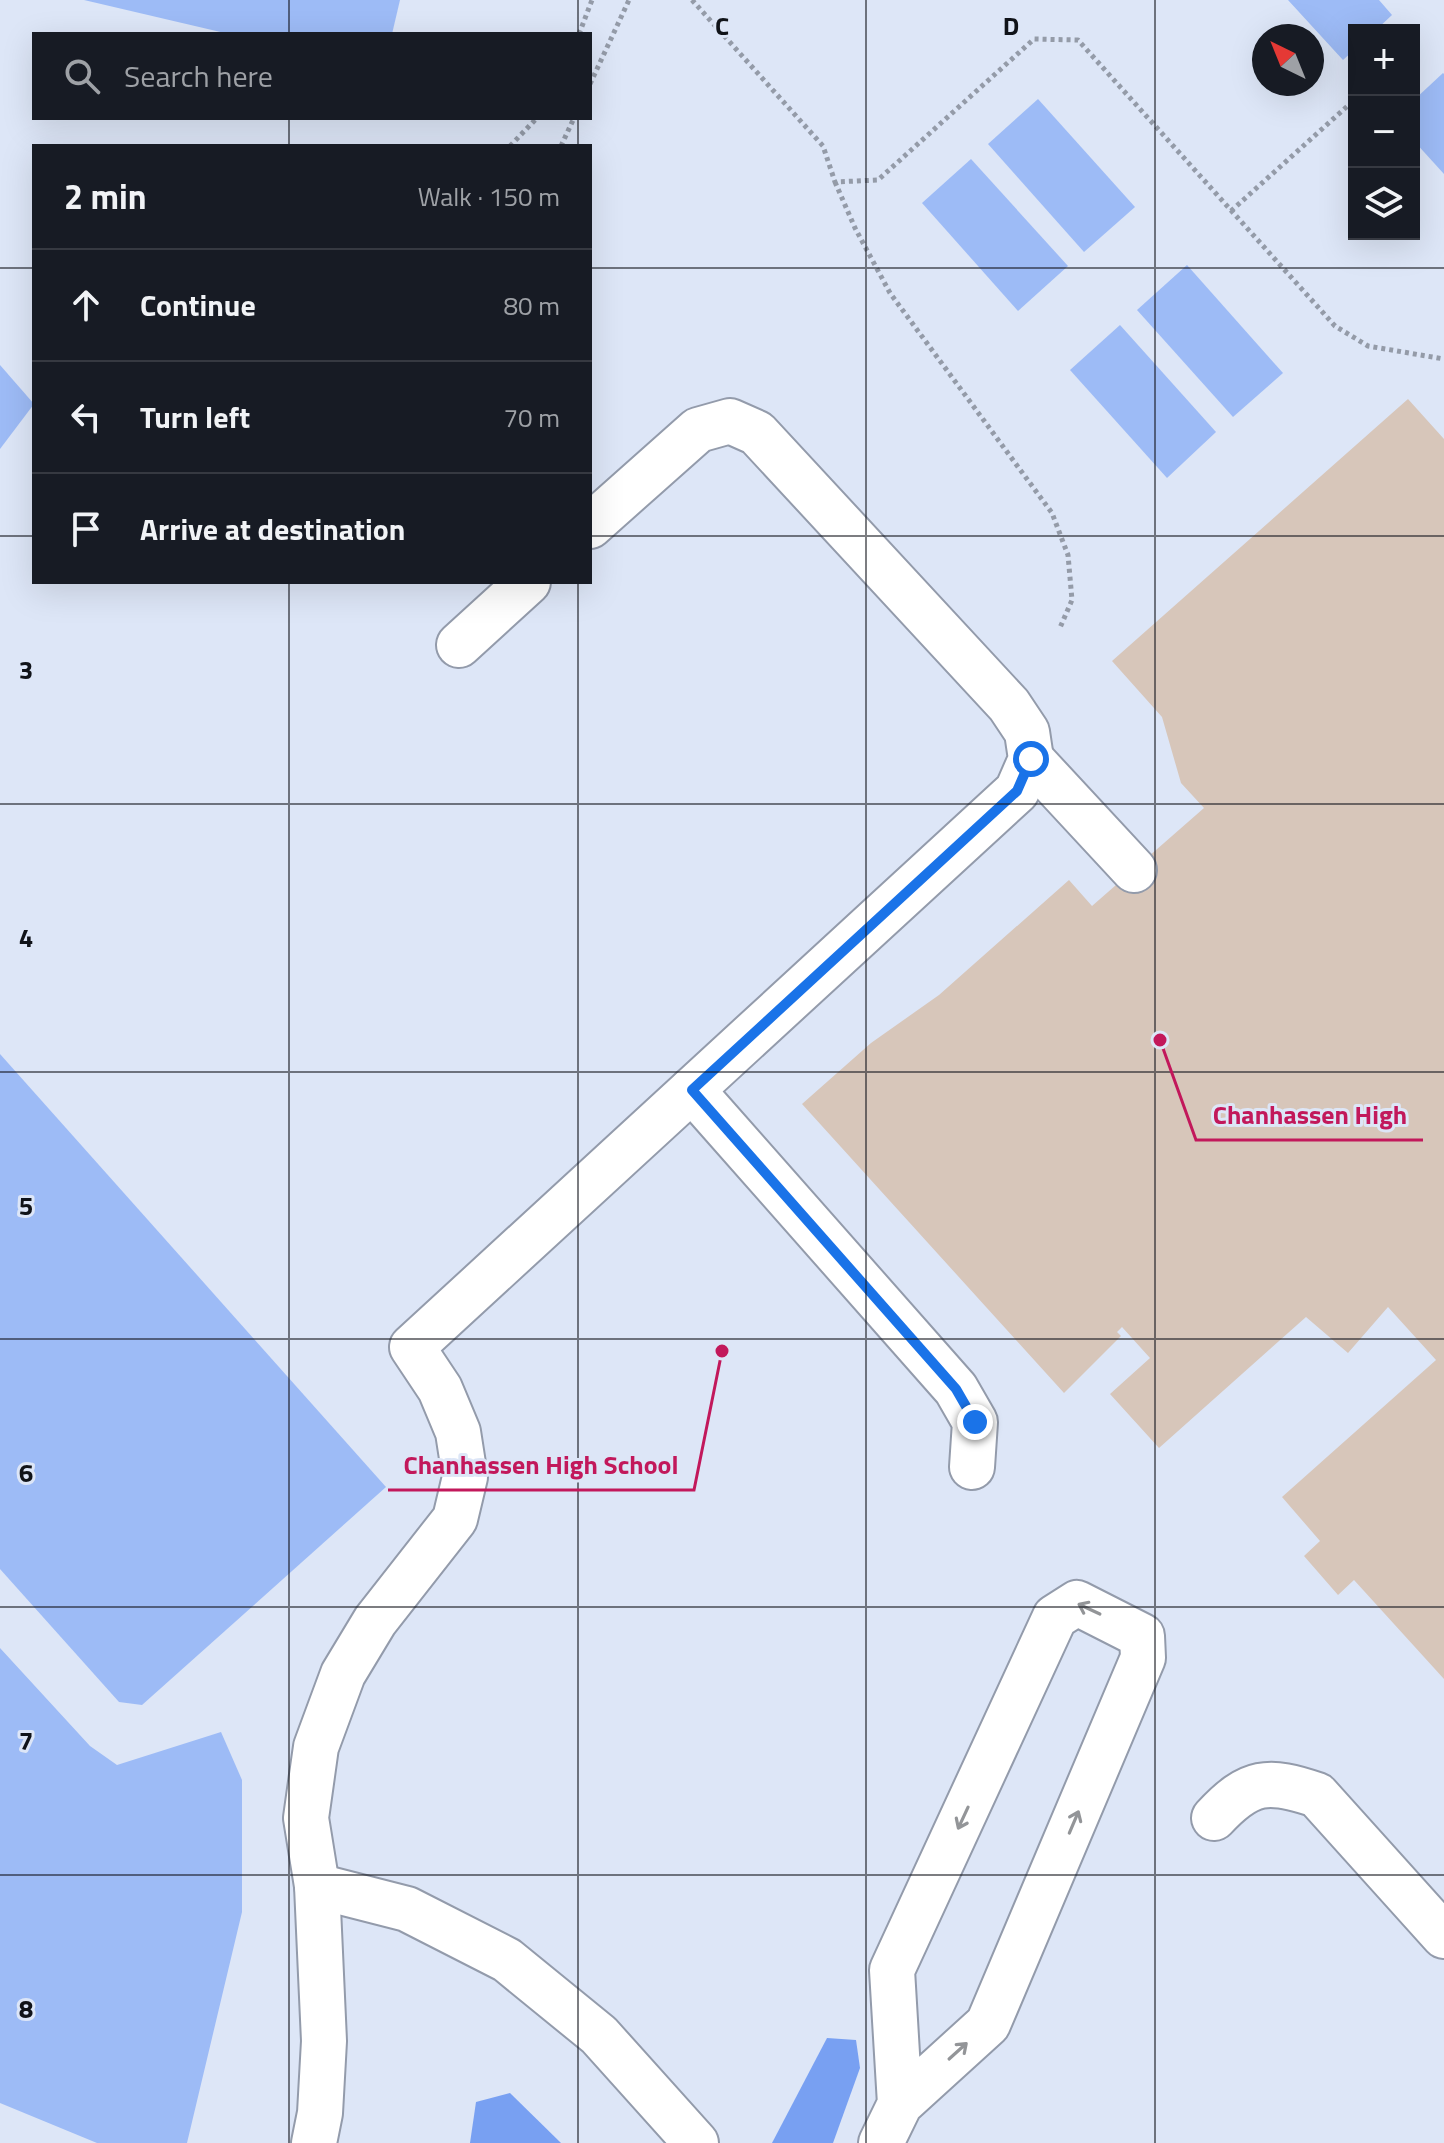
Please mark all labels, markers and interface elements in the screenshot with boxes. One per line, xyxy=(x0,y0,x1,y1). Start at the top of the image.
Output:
text: C xyxy=(715,6,729,45)
text: D xyxy=(1003,6,1019,45)
north arrow xyxy=(1252,24,1324,96)
map controls xyxy=(1348,24,1420,240)
button: + xyxy=(1348,24,1420,96)
search box xyxy=(32,32,592,120)
text: Search here xyxy=(124,53,273,99)
icon: search xyxy=(60,54,104,98)
button: − xyxy=(1348,96,1420,168)
button: layers xyxy=(1348,168,1420,240)
text: 2 min xyxy=(64,170,147,222)
text: Walk · 150 m xyxy=(418,177,560,216)
text: Continue xyxy=(140,282,256,328)
icon: ahead xyxy=(64,283,108,327)
text: 80 m xyxy=(503,286,560,325)
text: Turn left xyxy=(140,394,250,440)
icon: left xyxy=(64,395,108,439)
text: 70 m xyxy=(503,398,560,437)
text: Arrive at destination xyxy=(140,506,405,552)
icon: arrive xyxy=(64,507,108,551)
text: 3 xyxy=(19,650,33,689)
route start xyxy=(1013,741,1049,777)
text: 4 xyxy=(19,918,33,957)
callout: Chanhassen High xyxy=(1196,1090,1423,1140)
text: Chanhassen High xyxy=(1213,1095,1407,1134)
text: 5 xyxy=(19,1186,33,1225)
route end xyxy=(957,1404,993,1440)
callout: Chanhassen High School xyxy=(388,1440,694,1490)
text: Chanhassen High School xyxy=(404,1445,678,1484)
text: 6 xyxy=(19,1453,33,1492)
one-way arrow xyxy=(1077,1601,1101,1616)
text: 7 xyxy=(19,1721,33,1760)
one-way arrow xyxy=(954,1805,969,1829)
one-way arrow xyxy=(1067,1810,1082,1835)
text: 8 xyxy=(19,1989,33,2028)
one-way arrow xyxy=(948,2042,968,2061)

